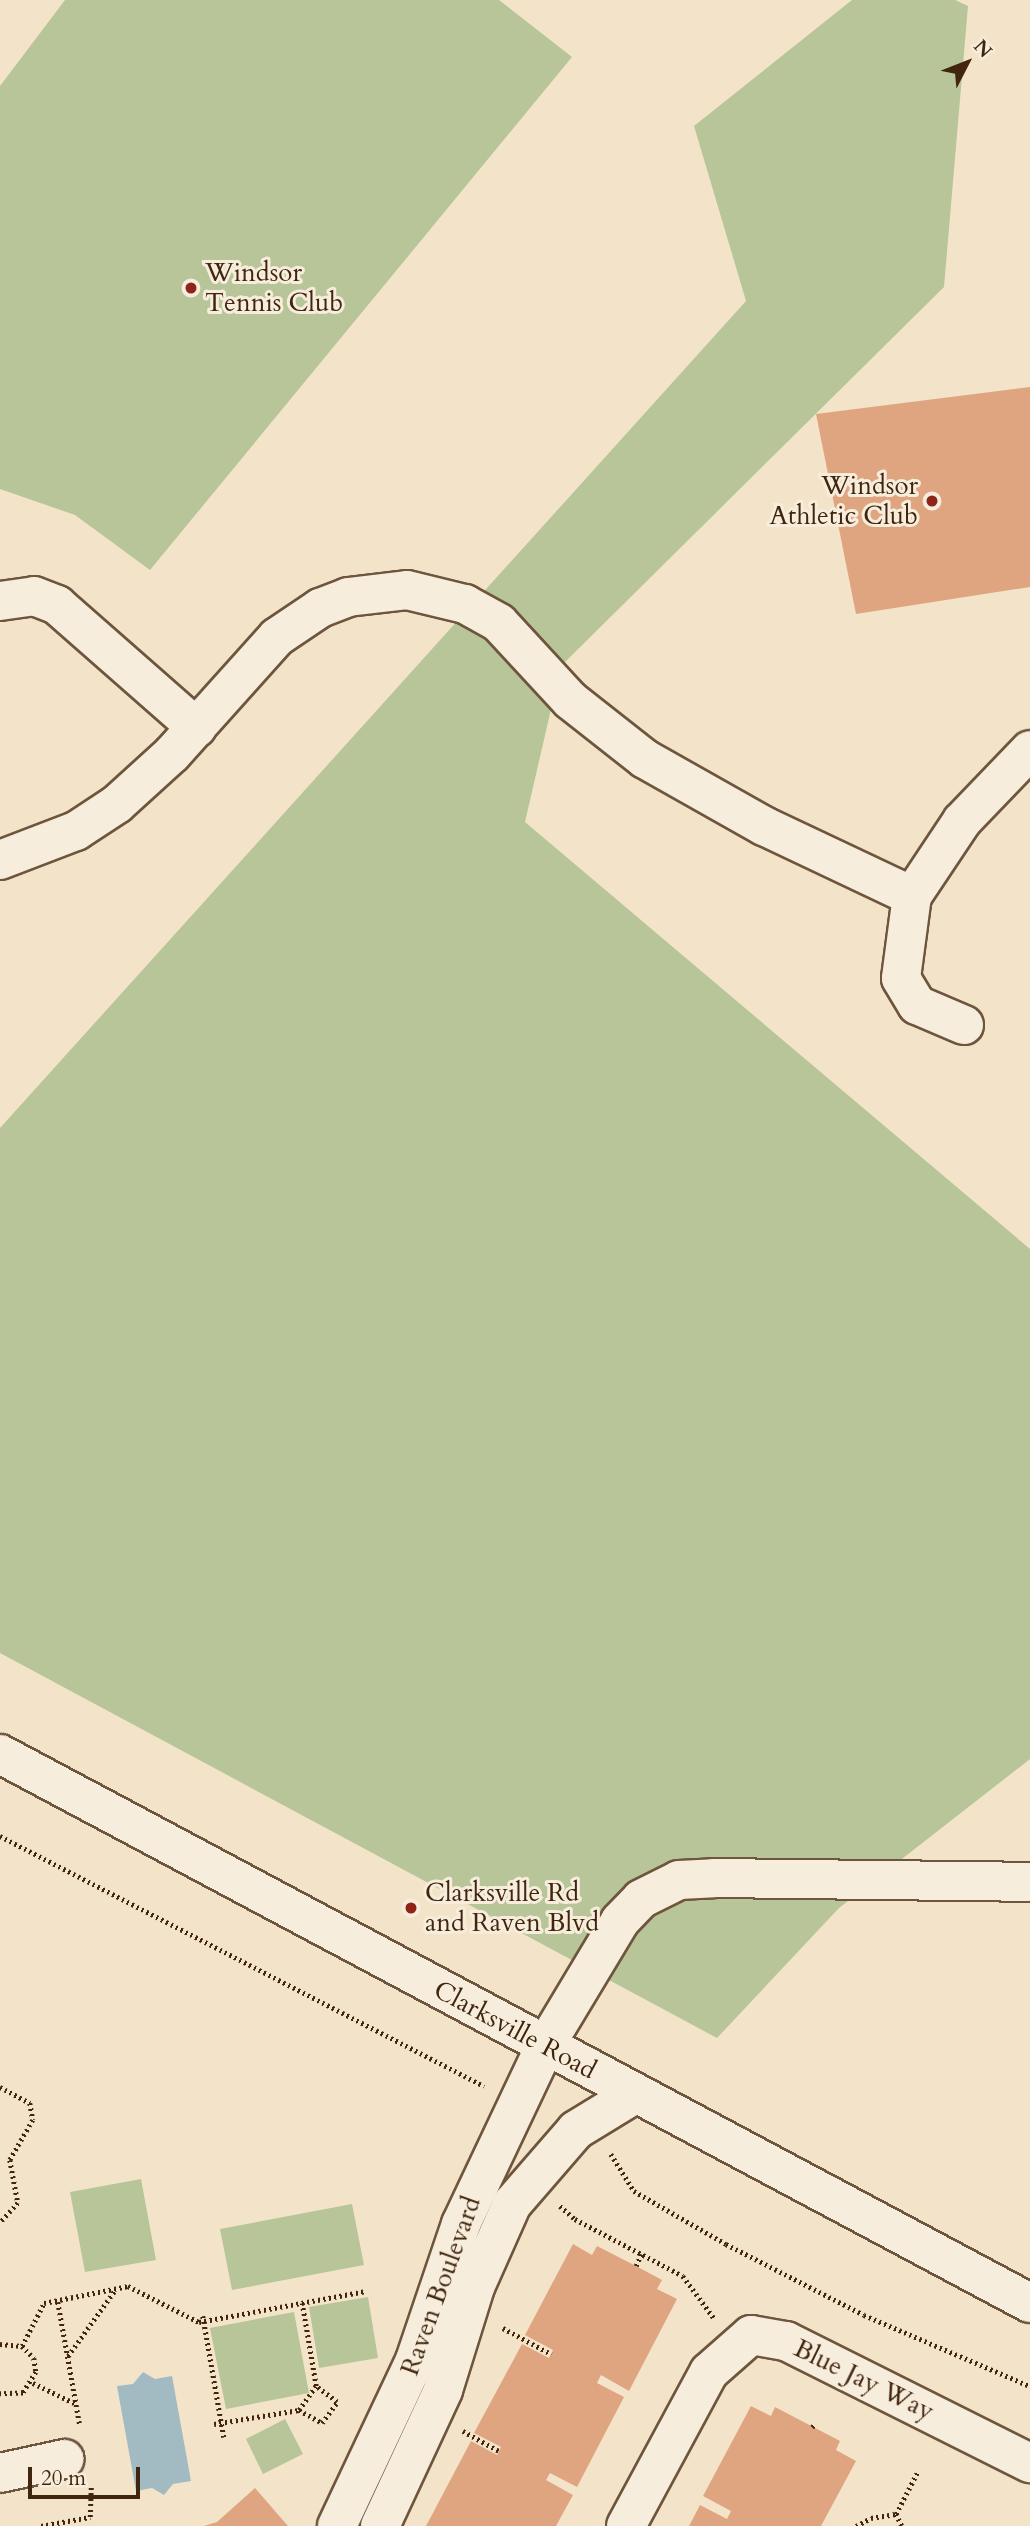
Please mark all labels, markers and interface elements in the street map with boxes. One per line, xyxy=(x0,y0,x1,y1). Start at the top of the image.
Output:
north arrow xyxy=(932,28,1002,98)
text: N xyxy=(967,34,998,64)
place label: Windsor Tennis Club xyxy=(205,257,343,318)
marker: Windsor Tennis Club xyxy=(183,280,199,296)
place label: Windsor Athletic Club xyxy=(770,470,918,532)
marker: Windsor Athletic Club xyxy=(924,493,940,509)
place label: Clarksville Rd and Raven Blvd xyxy=(425,1877,599,1938)
marker: Clarksville Rd and Raven Blvd xyxy=(403,1900,419,1916)
street label: Clarksville Road xyxy=(428,1974,602,2086)
street label: Raven Boulevard xyxy=(394,2192,488,2380)
street label: Blue Jay Way xyxy=(789,2333,939,2427)
scale bar xyxy=(32,2452,144,2496)
text: 20 m xyxy=(41,2464,86,2493)

